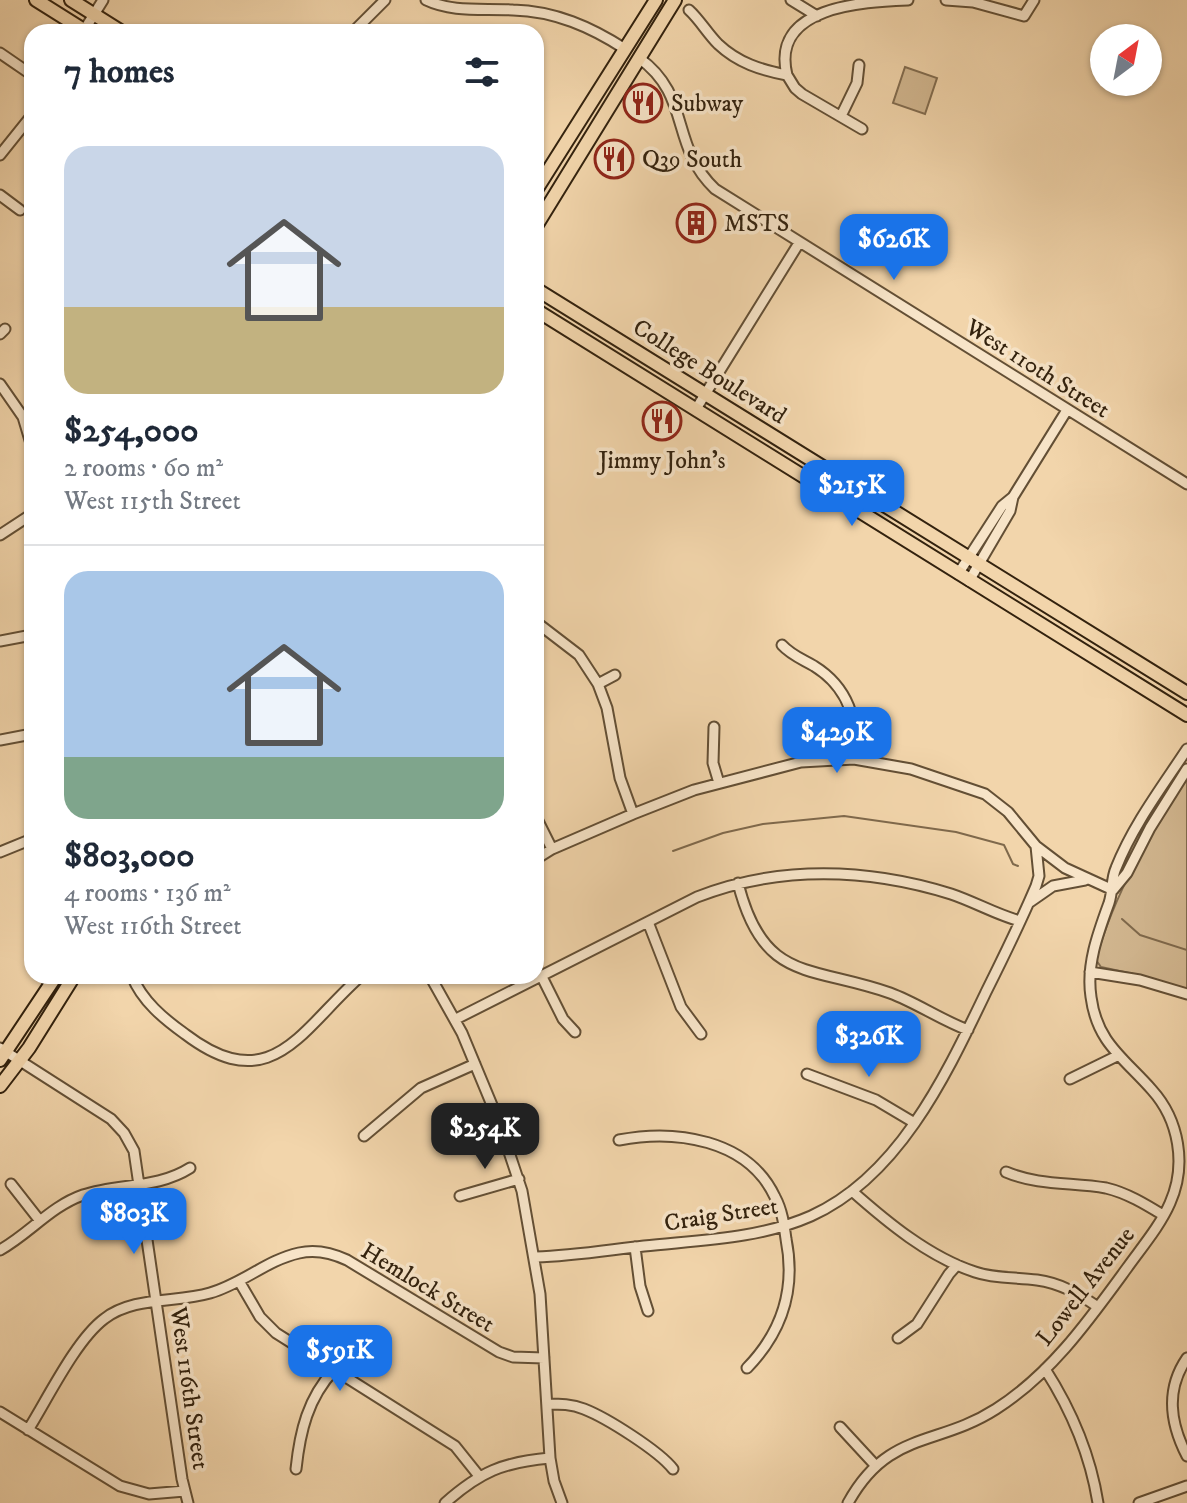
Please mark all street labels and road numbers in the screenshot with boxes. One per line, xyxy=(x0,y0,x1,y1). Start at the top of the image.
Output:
street label: West 110th Street xyxy=(959,312,1115,425)
street label: College Boulevard xyxy=(627,313,792,431)
street label: Craig Street xyxy=(662,1191,780,1239)
street label: Lowell Avenue xyxy=(1030,1221,1142,1352)
street label: Hemlock Street xyxy=(355,1236,500,1340)
street label: West 116th Street xyxy=(163,1304,215,1472)

